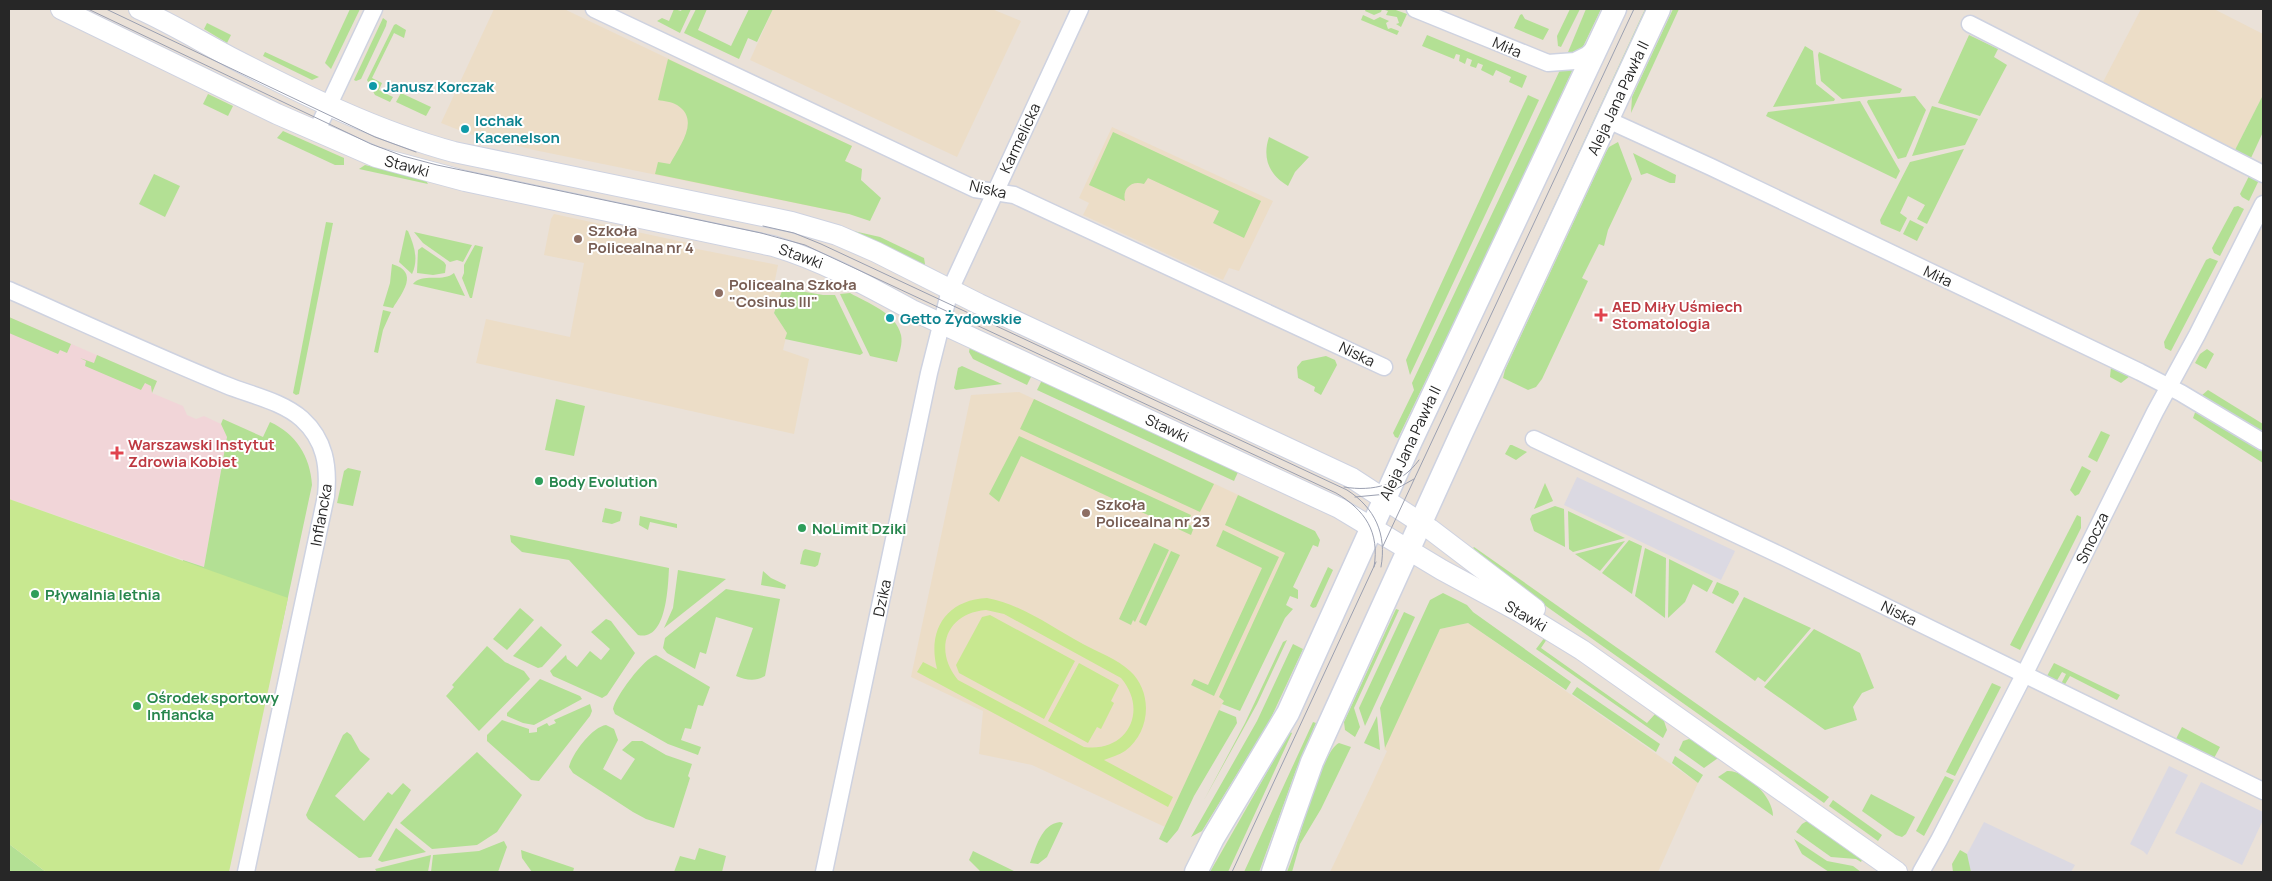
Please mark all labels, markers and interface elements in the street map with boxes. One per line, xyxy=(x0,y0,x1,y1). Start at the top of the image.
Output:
street label: Miła xyxy=(1489,32,1525,62)
street label: Aleja Jana Pawła II xyxy=(1582,37,1654,159)
place label: Janusz Korczak xyxy=(383,76,495,97)
marker: Janusz Korczak xyxy=(367,80,379,92)
street label: Karmelicka xyxy=(995,99,1045,177)
place label: Icchak Kacenelson xyxy=(475,110,560,148)
marker: Icchak Kacenelson xyxy=(459,123,471,135)
street label: Stawki xyxy=(382,150,432,182)
street label: Niska xyxy=(967,175,1009,203)
place label: Szkoła Policealna nr 4 xyxy=(588,220,694,258)
marker: Szkoła Policealna nr 4 xyxy=(572,233,584,245)
street label: Stawki xyxy=(776,238,826,274)
street label: Miła xyxy=(1920,260,1956,292)
place label: Policealna Szkoła "Cosinus III" xyxy=(729,274,857,312)
marker: Policealna Szkoła "Cosinus III" xyxy=(713,287,725,299)
place label: AED Miły Uśmiech Stomatologia xyxy=(1612,296,1742,334)
place label: Getto Żydowskie xyxy=(900,308,1022,329)
marker: AED Miły Uśmiech Stomatologia xyxy=(1594,308,1608,322)
marker: Getto Żydowskie xyxy=(884,312,896,324)
street label: Niska xyxy=(1336,336,1378,372)
street label: Aleja Jana Pawła II xyxy=(1374,382,1446,504)
street label: Stawki xyxy=(1142,409,1192,447)
place label: Warszawski Instytut Zdrowia Kobiet xyxy=(128,434,275,472)
marker: Warszawski Instytut Zdrowia Kobiet xyxy=(110,446,124,460)
place label: Body Evolution xyxy=(549,471,657,492)
marker: Body Evolution xyxy=(533,475,545,487)
street label: Inflancka xyxy=(305,482,337,548)
place label: Szkoła Policealna nr 23 xyxy=(1096,494,1210,532)
marker: Szkoła Policealna nr 23 xyxy=(1080,507,1092,519)
street label: Smocza xyxy=(2071,509,2113,567)
place label: NoLimit Dziki xyxy=(812,518,906,539)
marker: NoLimit Dziki xyxy=(796,522,808,534)
street label: Dzika xyxy=(868,578,896,618)
place label: Pływalnia letnia xyxy=(45,584,160,605)
marker: Pływalnia letnia xyxy=(29,588,41,600)
street label: Stawki xyxy=(1501,595,1551,637)
street label: Niska xyxy=(1878,595,1920,631)
place label: Ośrodek sportowy Inflancka xyxy=(147,687,279,725)
marker: Ośrodek sportowy Inflancka xyxy=(131,700,143,712)

